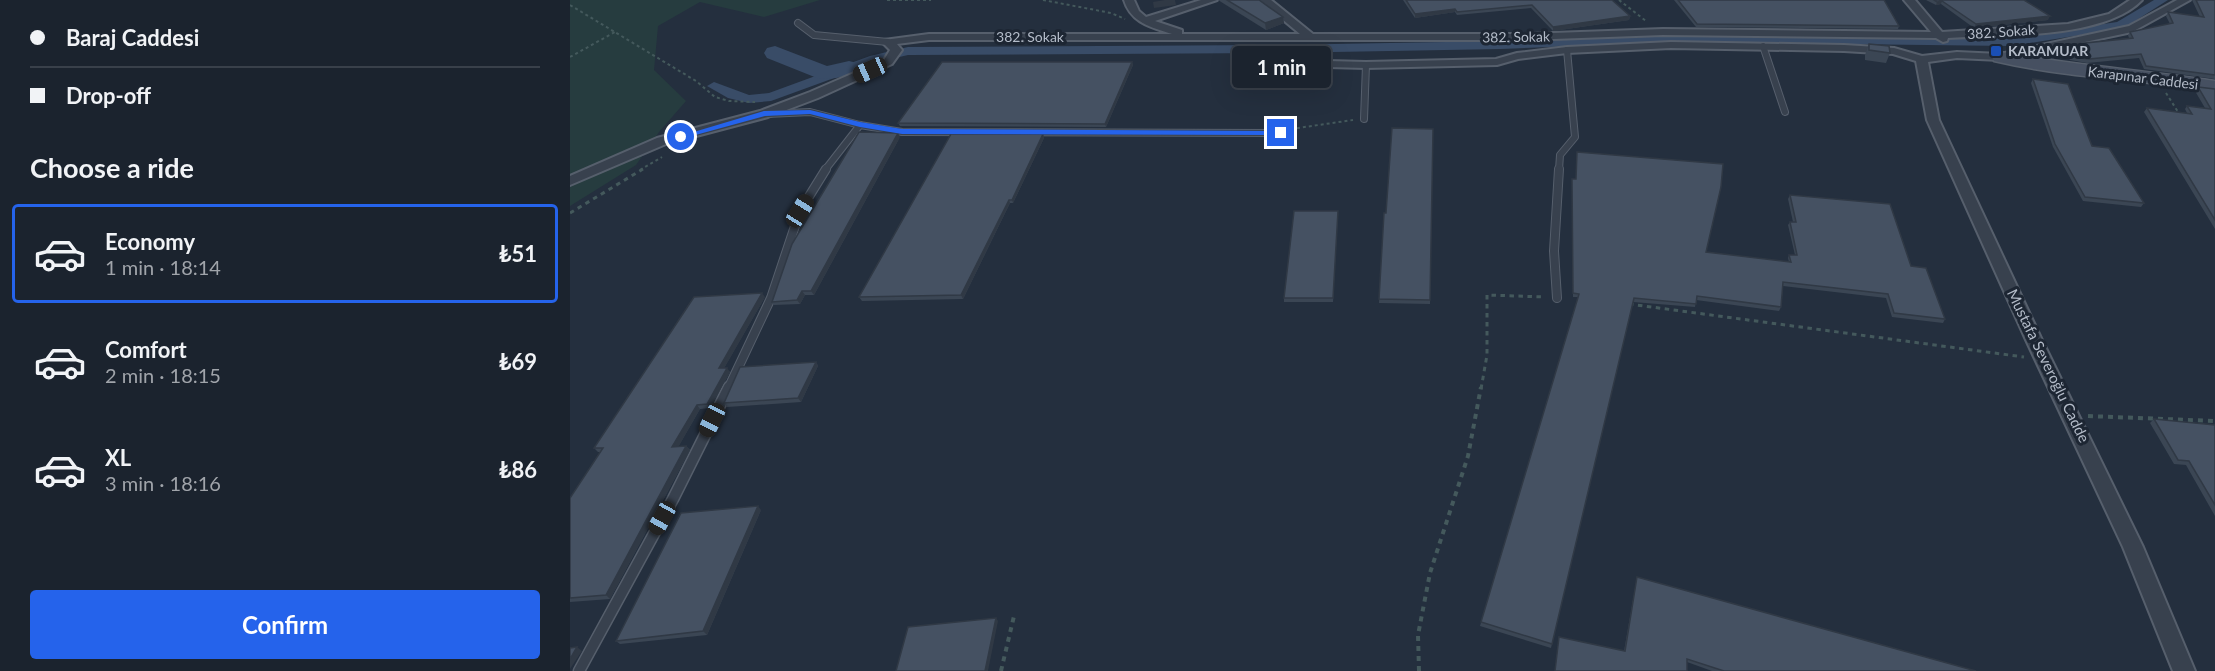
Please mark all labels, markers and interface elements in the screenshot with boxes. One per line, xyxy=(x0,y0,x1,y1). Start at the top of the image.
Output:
street label: 382. Sokak xyxy=(1966,21,2036,42)
text: Baraj Caddesi xyxy=(66,24,199,51)
street label: 382. Sokak xyxy=(1482,27,1551,46)
street label: 382. Sokak xyxy=(996,28,1065,45)
place label: KARAMUAR xyxy=(2008,42,2089,59)
marker: KARAMUAR xyxy=(1989,44,2003,58)
callout: 1 min xyxy=(1232,46,1330,88)
car xyxy=(850,54,890,86)
text: 1 min xyxy=(1257,55,1306,79)
street label: Karapınar Caddesi xyxy=(2087,62,2199,93)
text: Drop-off xyxy=(66,82,151,109)
route end xyxy=(1267,119,1294,146)
route start xyxy=(667,123,694,150)
text: Choose a ride xyxy=(30,151,194,184)
car xyxy=(783,191,817,231)
icon: car xyxy=(33,227,87,281)
text: Economy xyxy=(105,228,195,255)
text: ₺51 xyxy=(499,240,537,267)
text: 1 min · 18:14 xyxy=(105,255,221,279)
street label: Mustafa Severoğlu Cadde xyxy=(2004,286,2094,445)
icon: car xyxy=(33,335,87,389)
text: Comfort xyxy=(105,336,187,363)
text: ₺69 xyxy=(499,348,537,375)
text: 2 min · 18:15 xyxy=(105,363,221,387)
car xyxy=(696,400,728,440)
icon: car xyxy=(33,443,87,497)
text: XL xyxy=(105,444,131,471)
text: ₺86 xyxy=(499,456,537,483)
text: 3 min · 18:16 xyxy=(105,471,221,495)
car xyxy=(645,498,679,538)
button: Confirm xyxy=(30,590,540,659)

